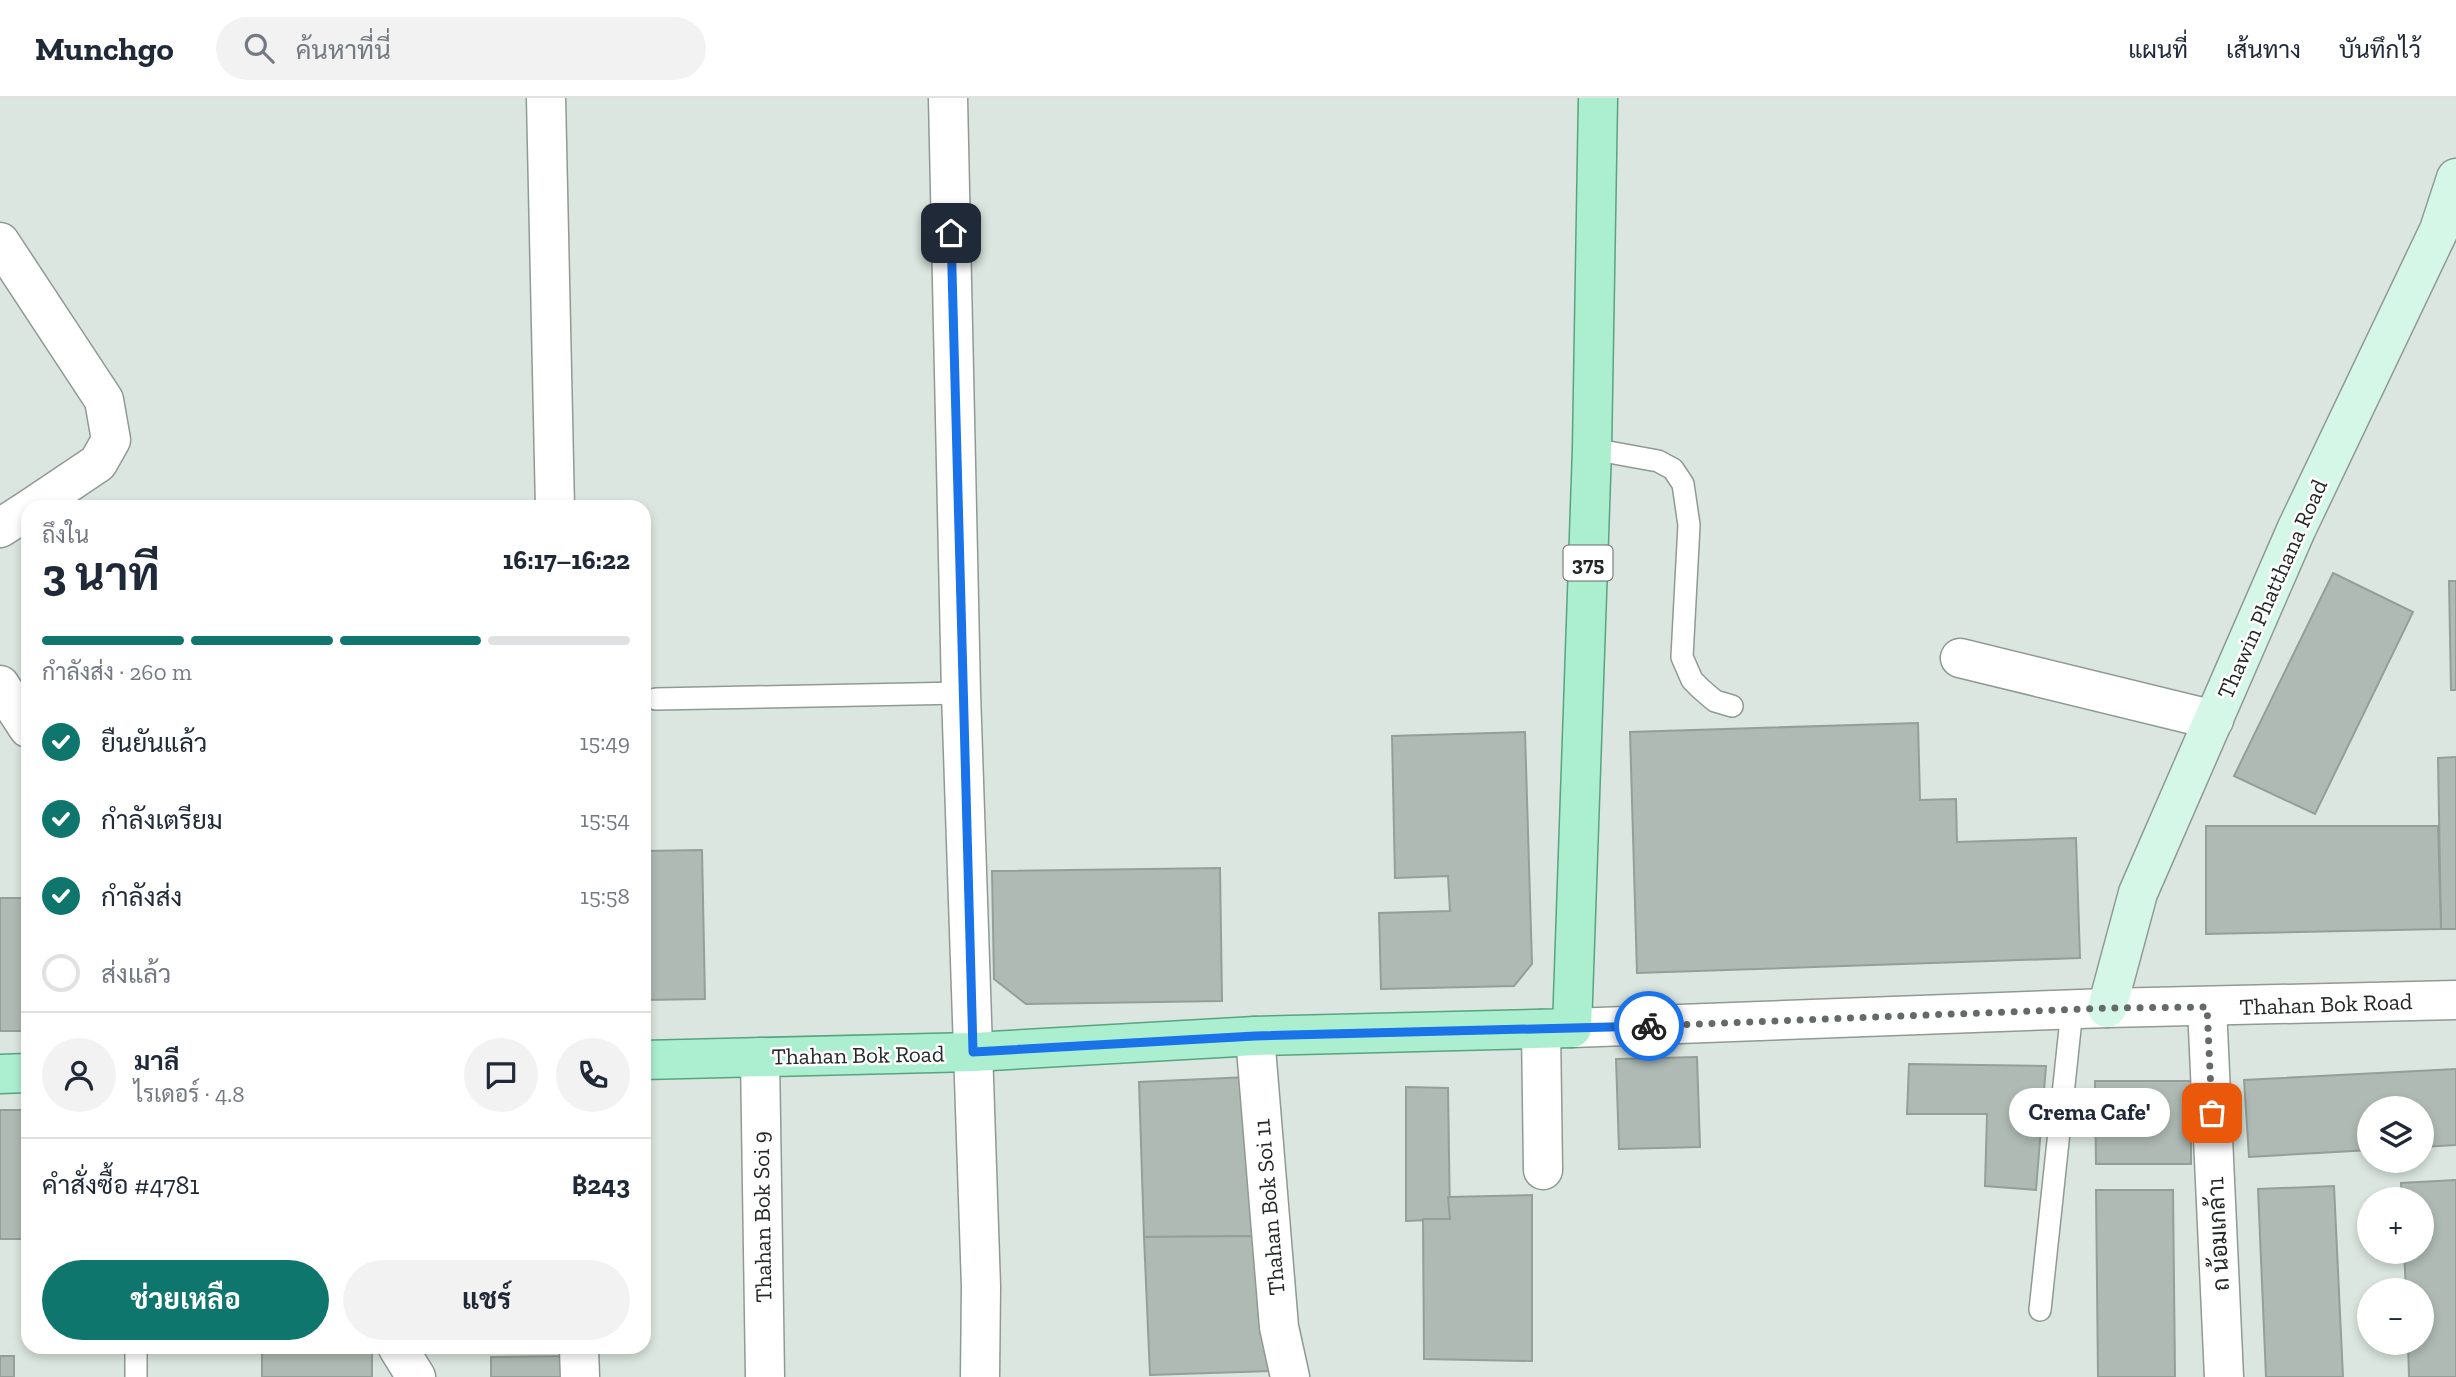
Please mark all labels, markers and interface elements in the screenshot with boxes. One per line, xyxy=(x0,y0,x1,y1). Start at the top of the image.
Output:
search box xyxy=(216,17,706,80)
text: Munchgo xyxy=(35,29,174,68)
icon: search xyxy=(240,29,278,67)
text: ค้นหาที่นี่ xyxy=(296,34,391,66)
text: แผนที่ xyxy=(2128,35,2188,64)
text: เส้นทาง xyxy=(2226,35,2301,64)
text: บันทึกไว้ xyxy=(2339,35,2421,64)
pin xyxy=(921,203,981,263)
icon: home xyxy=(932,214,970,252)
street label: Thawin Phatthana Road xyxy=(2211,474,2333,703)
text: ถึงใน xyxy=(42,521,89,549)
text: 16:17–16:22 xyxy=(503,544,630,576)
road number: 375 xyxy=(1564,546,1612,580)
text: 3 นาที xyxy=(42,547,160,602)
text: กำลังส่ง · 260 m xyxy=(42,658,192,686)
icon: check xyxy=(42,723,80,761)
text: ยืนยันแล้ว xyxy=(101,727,207,759)
text: 15:49 xyxy=(580,728,630,756)
icon: check xyxy=(42,800,80,838)
text: กำลังเตรียม xyxy=(101,804,223,836)
text: 15:54 xyxy=(580,805,630,833)
icon: check xyxy=(42,877,80,915)
text: กำลังส่ง xyxy=(101,881,182,913)
text: 15:58 xyxy=(580,882,630,910)
text: ส่งแล้ว xyxy=(101,958,171,990)
street label: Thahan Bok Road xyxy=(2239,987,2413,1021)
courier xyxy=(1614,991,1684,1061)
icon: bike xyxy=(1630,1007,1668,1045)
button: person xyxy=(42,1038,116,1112)
button: chat xyxy=(464,1038,538,1112)
button: phone xyxy=(556,1038,630,1112)
street label: Thahan Bok Road xyxy=(771,1039,945,1071)
text: มาลี xyxy=(134,1045,179,1077)
text: ไรเดอร์ · 4.8 xyxy=(134,1080,245,1108)
pin xyxy=(2182,1083,2242,1143)
callout: Crema Cafe' xyxy=(2009,1088,2170,1138)
icon: bag xyxy=(2193,1094,2231,1132)
map controls xyxy=(2357,1096,2434,1355)
button: layers xyxy=(2357,1096,2434,1173)
text: Crema Cafe' xyxy=(2028,1098,2151,1126)
street label: Thahan Bok Soi 11 xyxy=(1247,1118,1291,1296)
street label: Thahan Bok Soi 9 xyxy=(747,1131,777,1303)
text: คำสั่งซื้อ #4781 xyxy=(42,1169,200,1201)
text: ฿243 xyxy=(572,1169,630,1201)
street label: ถ น้อมเกล้า1 xyxy=(2200,1176,2235,1292)
button: + xyxy=(2357,1187,2434,1264)
button: ช่วยเหลือ xyxy=(42,1260,329,1340)
button: แชร์ xyxy=(343,1260,630,1340)
button: − xyxy=(2357,1278,2434,1355)

